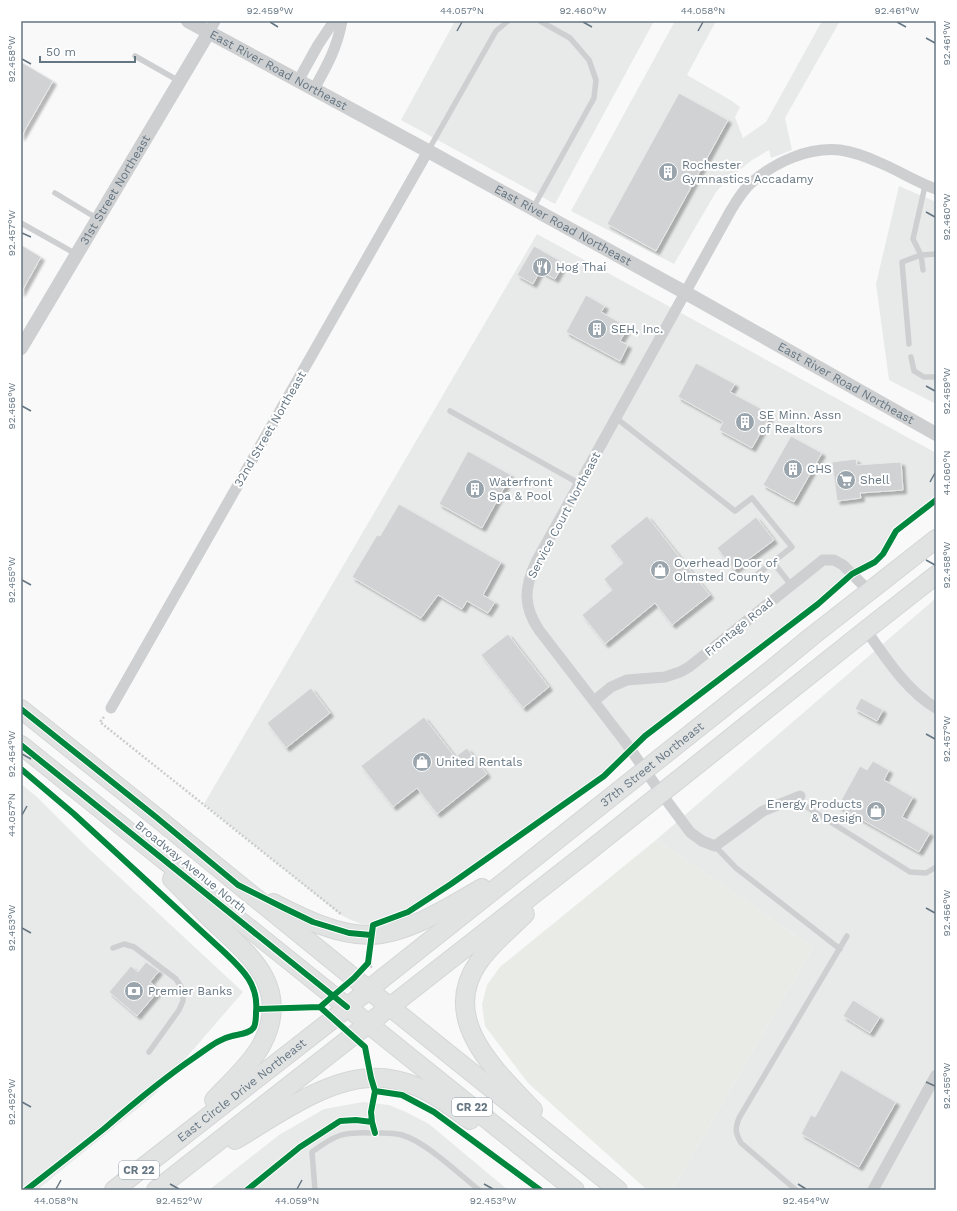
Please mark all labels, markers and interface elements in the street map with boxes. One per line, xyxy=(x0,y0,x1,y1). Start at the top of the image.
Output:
text: 92.459°W xyxy=(247,5,294,16)
text: 44.057°N xyxy=(440,5,484,16)
text: 92.460°W xyxy=(559,5,607,16)
text: 44.058°N xyxy=(681,5,725,16)
text: 92.461°W xyxy=(875,5,920,16)
text: 92.461°W xyxy=(941,20,952,65)
street label: East River Road Northeast xyxy=(207,27,350,113)
text: 92.458°W xyxy=(6,35,17,82)
scale bar xyxy=(40,38,135,64)
text: 50 m xyxy=(46,45,76,59)
street label: 31st Street Northeast xyxy=(77,132,153,247)
place label: Rochester Gymnastics Accadamy xyxy=(682,158,814,186)
building icon: Rochester Gymnastics Accadamy xyxy=(657,161,679,183)
street label: East River Road Northeast xyxy=(492,182,634,269)
text: 92.460°W xyxy=(941,193,952,241)
text: 92.457°W xyxy=(6,209,17,256)
restaurant icon: Hog Thai xyxy=(531,256,553,278)
place label: Hog Thai xyxy=(556,260,606,274)
building icon: SEH, Inc. xyxy=(586,318,608,340)
place label: SEH, Inc. xyxy=(611,322,663,336)
street label: East River Road Northeast xyxy=(775,339,917,427)
text: 92.459°W xyxy=(941,367,952,414)
street label: 32nd Street Northeast xyxy=(231,369,309,489)
text: 92.456°W xyxy=(6,382,17,429)
place label: SE Minn. Assn of Realtors xyxy=(759,408,841,436)
building icon: SE Minn. Assn of Realtors xyxy=(734,411,756,433)
street label: Service Court Northeast xyxy=(525,449,603,581)
text: 44.060°N xyxy=(941,451,952,496)
building icon: CHS xyxy=(782,458,804,480)
place label: CHS xyxy=(807,462,832,476)
supermarket icon: Shell xyxy=(835,469,857,491)
place label: Shell xyxy=(860,473,890,487)
place label: Waterfront Spa & Pool xyxy=(489,475,552,503)
building icon: Waterfront Spa & Pool xyxy=(464,478,486,500)
text: 92.458°W xyxy=(941,541,952,588)
text: 92.455°W xyxy=(6,556,17,603)
place label: Overhead Door of Olmsted County xyxy=(674,556,778,584)
shop icon: Overhead Door of Olmsted County xyxy=(649,559,671,581)
street label: Frontage Road xyxy=(702,595,776,659)
text: 92.457°W xyxy=(941,715,952,762)
street label: 37th Street Northeast xyxy=(598,719,707,810)
text: 92.454°W xyxy=(6,730,17,777)
shop icon: United Rentals xyxy=(411,751,433,773)
place label: United Rentals xyxy=(436,755,523,769)
text: 44.057°N xyxy=(6,793,17,837)
place label: Energy Products & Design xyxy=(767,797,862,825)
shop icon: Energy Products & Design xyxy=(865,800,887,822)
street label: Broadway Avenue North xyxy=(132,818,250,916)
text: 92.456°W xyxy=(941,889,952,936)
text: 92.453°W xyxy=(6,904,17,951)
bank icon: Premier Banks xyxy=(123,980,145,1002)
place label: Premier Banks xyxy=(148,984,232,998)
street label: East Circle Drive Northeast xyxy=(175,1036,309,1145)
text: 92.455°W xyxy=(941,1062,952,1109)
text: 92.452°W xyxy=(6,1078,17,1125)
road number: CR 22 xyxy=(452,1098,492,1116)
road number: CR 22 xyxy=(119,1161,159,1179)
text: 44.058°N xyxy=(34,1195,78,1206)
text: 92.452°W xyxy=(156,1195,203,1206)
text: 44.059°N xyxy=(275,1195,319,1206)
text: 92.453°W xyxy=(470,1195,517,1206)
text: 92.454°W xyxy=(783,1195,830,1206)

